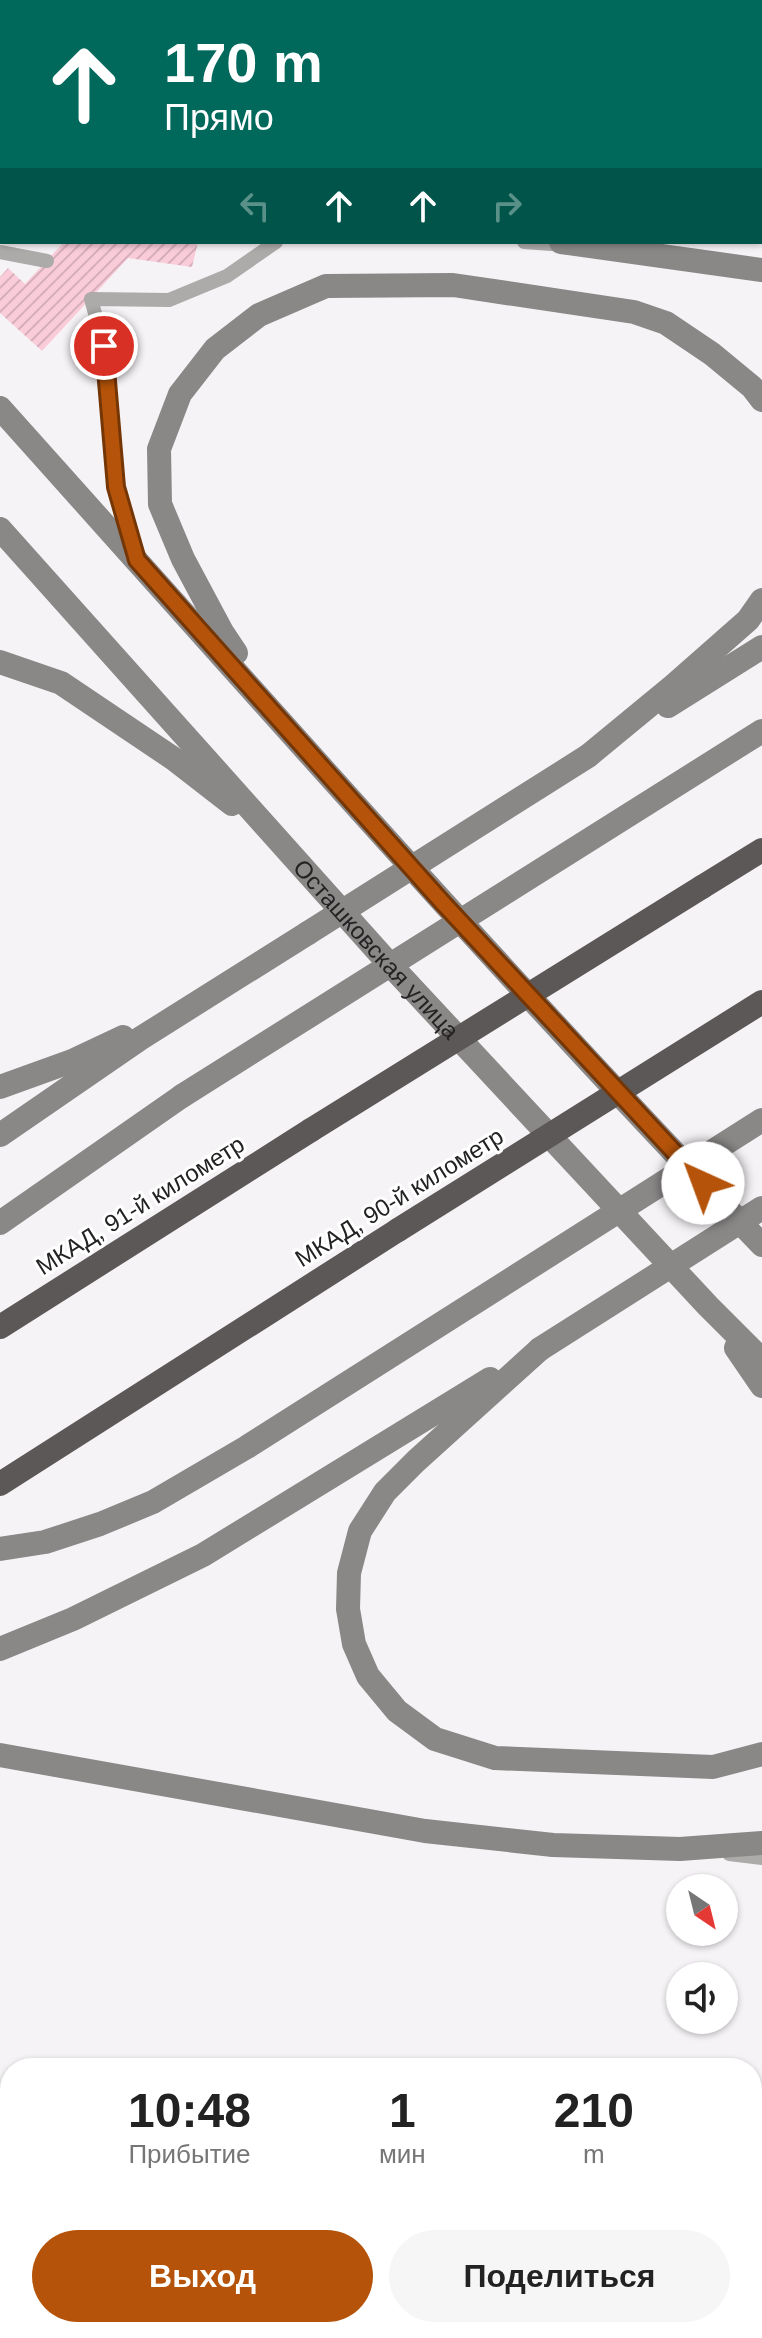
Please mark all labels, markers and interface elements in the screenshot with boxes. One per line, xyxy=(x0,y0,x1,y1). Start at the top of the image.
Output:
text: 170 m xyxy=(164,31,323,94)
icon: ahead xyxy=(32,32,136,136)
text: Прямо xyxy=(164,97,274,138)
icon: left xyxy=(233,184,277,228)
icon: ahead xyxy=(317,184,361,228)
icon: ahead xyxy=(401,184,445,228)
icon: right xyxy=(485,184,529,228)
pin xyxy=(70,312,138,380)
icon: arrive xyxy=(82,324,126,368)
street label: Осташковская улица xyxy=(288,854,466,1044)
street label: МКАД, 90-й километр xyxy=(290,1122,508,1272)
street label: МКАД, 91-й километр xyxy=(31,1130,249,1280)
position arrow xyxy=(661,1141,745,1225)
north arrow xyxy=(666,1874,738,1946)
map controls xyxy=(666,1874,738,2034)
button: sound xyxy=(666,1962,738,2034)
text: 10:48 xyxy=(128,2084,251,2137)
text: 1 xyxy=(389,2084,416,2137)
text: 210 xyxy=(554,2084,634,2137)
text: Прибытие xyxy=(128,2139,251,2169)
text: мин xyxy=(379,2139,426,2169)
text: m xyxy=(583,2139,605,2169)
button: Выход xyxy=(32,2230,373,2322)
button: Поделиться xyxy=(389,2230,730,2322)

